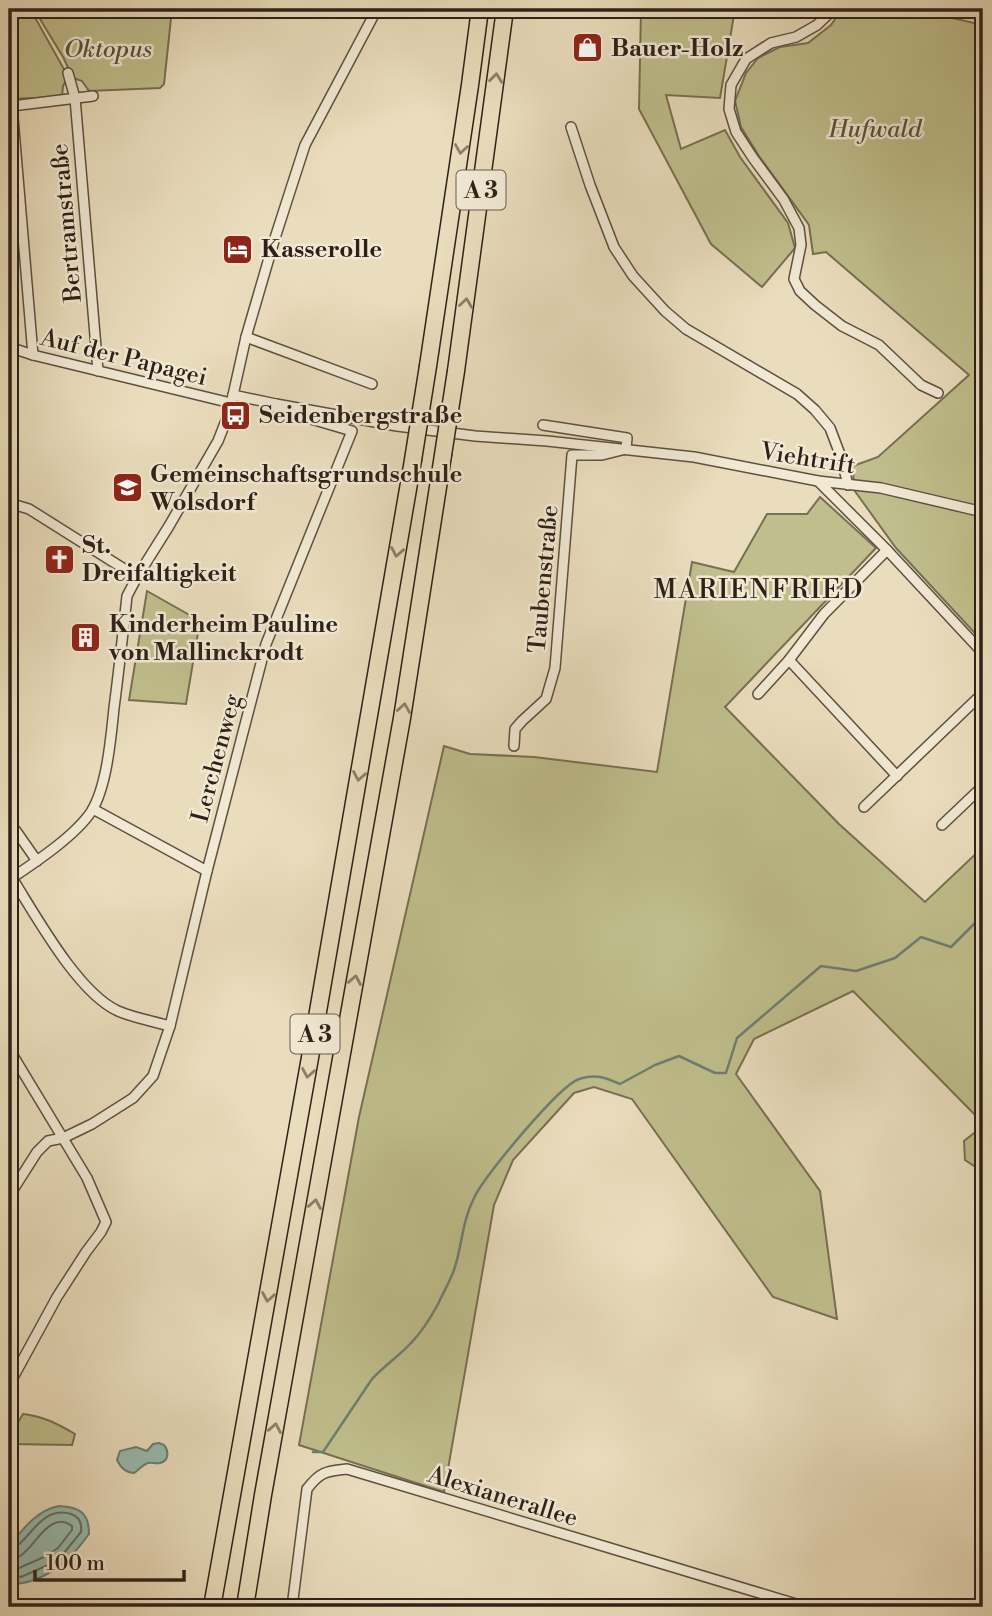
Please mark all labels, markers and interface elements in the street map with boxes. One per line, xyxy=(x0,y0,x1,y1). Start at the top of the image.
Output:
shop icon: Bauer-Holz xyxy=(571,31,605,65)
place label: Bauer-Holz xyxy=(611,34,743,64)
park label: Oktopus xyxy=(64,35,152,65)
one-way arrow xyxy=(489,72,504,83)
park label: Hufwald xyxy=(828,115,923,145)
street label: Bertramstraße xyxy=(45,142,89,304)
one-way arrow xyxy=(454,143,469,155)
road number: A 3 xyxy=(456,170,505,210)
hotel icon: Kasserolle xyxy=(221,232,255,266)
place label: Kasserolle xyxy=(261,235,382,265)
one-way arrow xyxy=(458,297,473,309)
street label: Auf der Papagei xyxy=(37,323,210,393)
bus stop icon: Seidenbergstraße xyxy=(219,398,253,432)
place label: Seidenbergstraße xyxy=(259,401,463,431)
street label: Viehtrift xyxy=(757,437,858,481)
place label: Gemeinschaftsgrundschule Wolsdorf xyxy=(149,460,463,518)
school or university icon: Gemeinschaftsgrundschule Wolsdorf xyxy=(110,471,144,505)
street label: Taubenstraße xyxy=(523,504,565,654)
place label: St. Dreifaltigkeit xyxy=(82,531,237,589)
church icon: St. Dreifaltigkeit xyxy=(42,542,76,576)
one-way arrow xyxy=(390,546,405,558)
district label: MARIENFRIED xyxy=(653,574,865,606)
place label: Kinderheim Pauline von Mallinckrodt xyxy=(108,610,338,668)
building icon: Kinderheim Pauline von Mallinckrodt xyxy=(69,621,103,655)
street label: Lerchenweg xyxy=(185,690,249,826)
one-way arrow xyxy=(396,702,411,714)
one-way arrow xyxy=(352,770,367,782)
one-way arrow xyxy=(347,974,362,986)
road number: A 3 xyxy=(290,1015,340,1054)
one-way arrow xyxy=(301,1067,316,1079)
one-way arrow xyxy=(307,1198,322,1210)
one-way arrow xyxy=(261,1291,276,1303)
one-way arrow xyxy=(267,1422,282,1434)
street label: Alexianerallee xyxy=(423,1460,581,1534)
scale bar xyxy=(35,1539,184,1583)
text: 100 m xyxy=(46,1551,105,1577)

